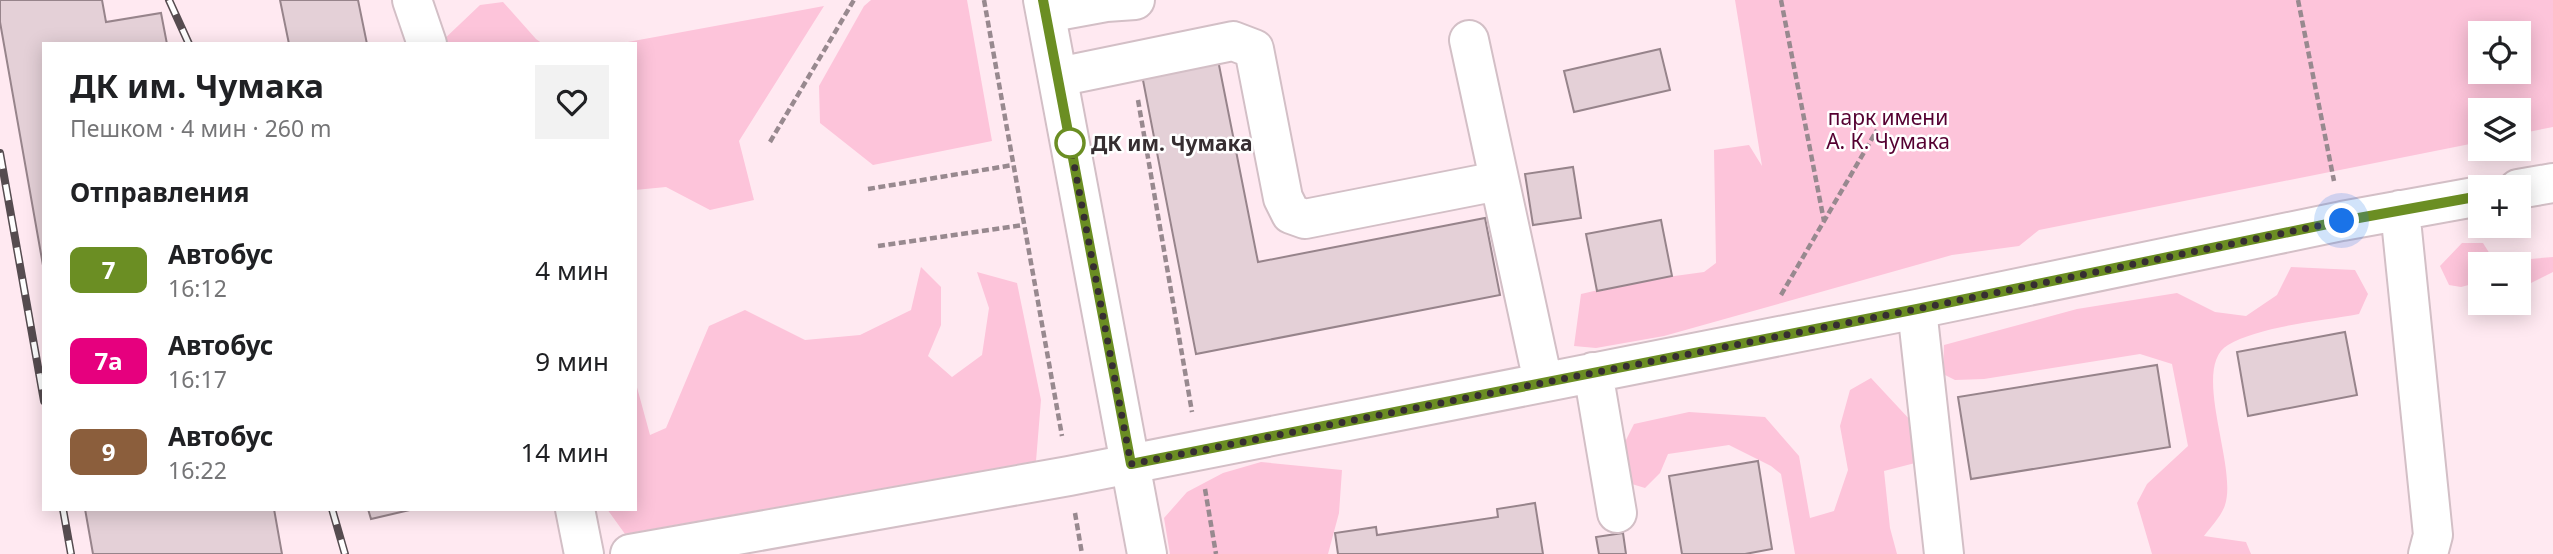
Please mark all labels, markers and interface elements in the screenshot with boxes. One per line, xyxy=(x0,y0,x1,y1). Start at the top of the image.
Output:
map controls xyxy=(2468,21,2531,315)
button: locate xyxy=(2468,21,2531,84)
text: ДК им. Чумака xyxy=(70,63,324,108)
button: heart xyxy=(535,65,609,139)
button: layers xyxy=(2468,98,2531,161)
park label: парк имени А. К. Чумака xyxy=(1826,103,1950,155)
text: Пешком · 4 мин · 260 m xyxy=(70,112,332,144)
marker: ДК им. Чумака xyxy=(1055,128,1085,158)
place label: ДК им. Чумака xyxy=(1091,129,1253,157)
text: Отправления xyxy=(70,174,249,210)
button: + xyxy=(2468,175,2531,238)
your location xyxy=(2324,203,2359,238)
text: Автобус xyxy=(168,236,273,272)
text: 4 мин xyxy=(535,252,609,288)
button: − xyxy=(2468,252,2531,315)
text: 7 xyxy=(102,253,115,286)
text: 16:12 xyxy=(168,272,227,304)
text: Автобус xyxy=(168,327,273,363)
text: 9 мин xyxy=(535,343,609,379)
text: 7а xyxy=(94,344,123,377)
text: 16:17 xyxy=(168,363,227,395)
text: Автобус xyxy=(168,418,273,454)
text: 14 мин xyxy=(520,434,609,470)
text: 9 xyxy=(102,435,115,468)
text: 16:22 xyxy=(168,454,227,486)

